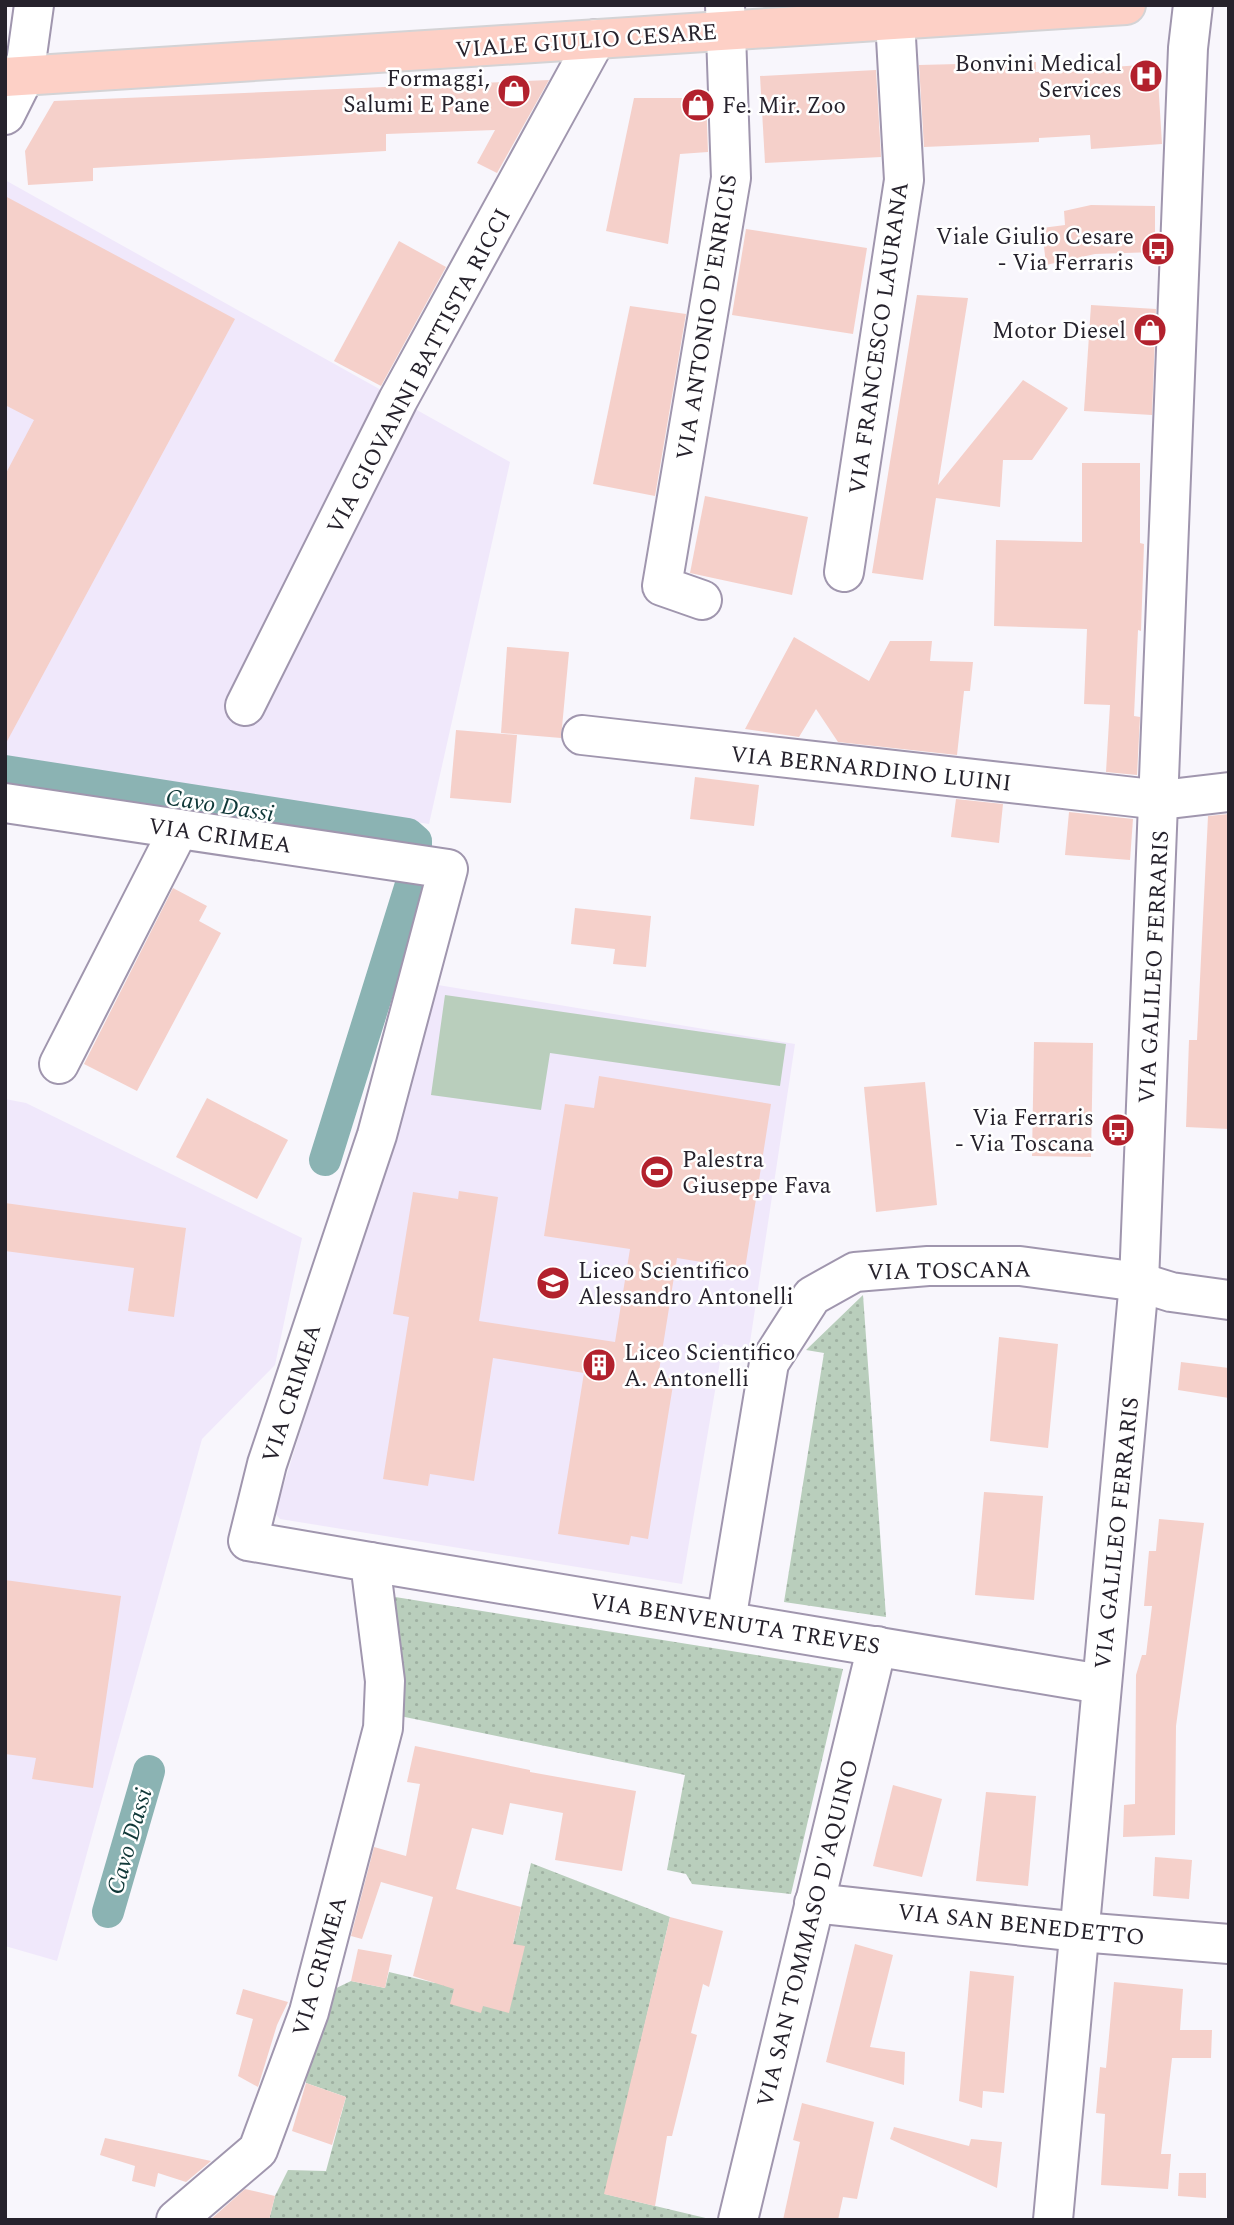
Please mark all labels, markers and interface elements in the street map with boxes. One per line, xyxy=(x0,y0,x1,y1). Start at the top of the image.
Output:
street label: VIALE GIULIO CESARE xyxy=(454,15,718,68)
place label: Bonvini Medical Services xyxy=(954,47,1122,108)
hospital icon: Bonvini Medical Services xyxy=(1127,57,1165,95)
place label: Formaggi, Salumi E Pane xyxy=(343,62,490,123)
shop icon: Formaggi, Salumi E Pane xyxy=(495,72,533,110)
shop icon: Fe. Mir. Zoo xyxy=(679,86,717,124)
place label: Fe. Mir. Zoo xyxy=(722,89,846,124)
street label: VIA ANTONIO D'ENRICIS xyxy=(668,172,747,463)
street label: VIA FRANCESCO LAURANA xyxy=(840,180,919,497)
street label: VIA GIOVANNI BATTISTA RICCI xyxy=(318,202,520,541)
place label: Viale Giulio Cesare - Via Ferraris xyxy=(936,220,1134,281)
bus stop icon: Viale Giulio Cesare - Via Ferraris xyxy=(1139,230,1177,268)
shop icon: Motor Diesel xyxy=(1131,311,1169,349)
place label: Motor Diesel xyxy=(992,314,1126,349)
street label: VIA BERNARDINO LUINI xyxy=(729,737,1013,802)
water label: Cavo Dassi xyxy=(163,780,277,832)
street label: VIA CRIMEA xyxy=(146,809,294,864)
street label: VIA GALILEO FERRARIS xyxy=(1130,830,1179,1105)
place label: Via Ferraris - Via Toscana xyxy=(955,1101,1094,1162)
bus stop icon: Via Ferraris - Via Toscana xyxy=(1099,1111,1137,1149)
place label: Palestra Giuseppe Fava xyxy=(682,1143,831,1204)
sports icon: Palestra Giuseppe Fava xyxy=(638,1153,676,1191)
street label: VIA TOSCANA xyxy=(867,1253,1031,1290)
place label: Liceo Scientifico Alessandro Antonelli xyxy=(578,1254,794,1315)
school or university icon: Liceo Scientifico Alessandro Antonelli xyxy=(534,1264,572,1302)
street label: VIA CRIMEA xyxy=(254,1319,331,1467)
place label: Liceo Scientifico A. Antonelli xyxy=(624,1336,795,1397)
building icon: Liceo Scientifico A. Antonelli xyxy=(580,1346,618,1384)
street label: VIA GALILEO FERRARIS xyxy=(1086,1395,1149,1671)
street label: VIA BENVENUTA TREVES xyxy=(587,1584,882,1665)
street label: VIA SAN TOMMASO D'AQUINO xyxy=(748,1756,869,2111)
water label: Cavo Dassi xyxy=(98,1784,162,1899)
street label: VIA CRIMEA xyxy=(284,1892,357,2041)
street label: VIA SAN BENEDETTO xyxy=(896,1895,1146,1956)

